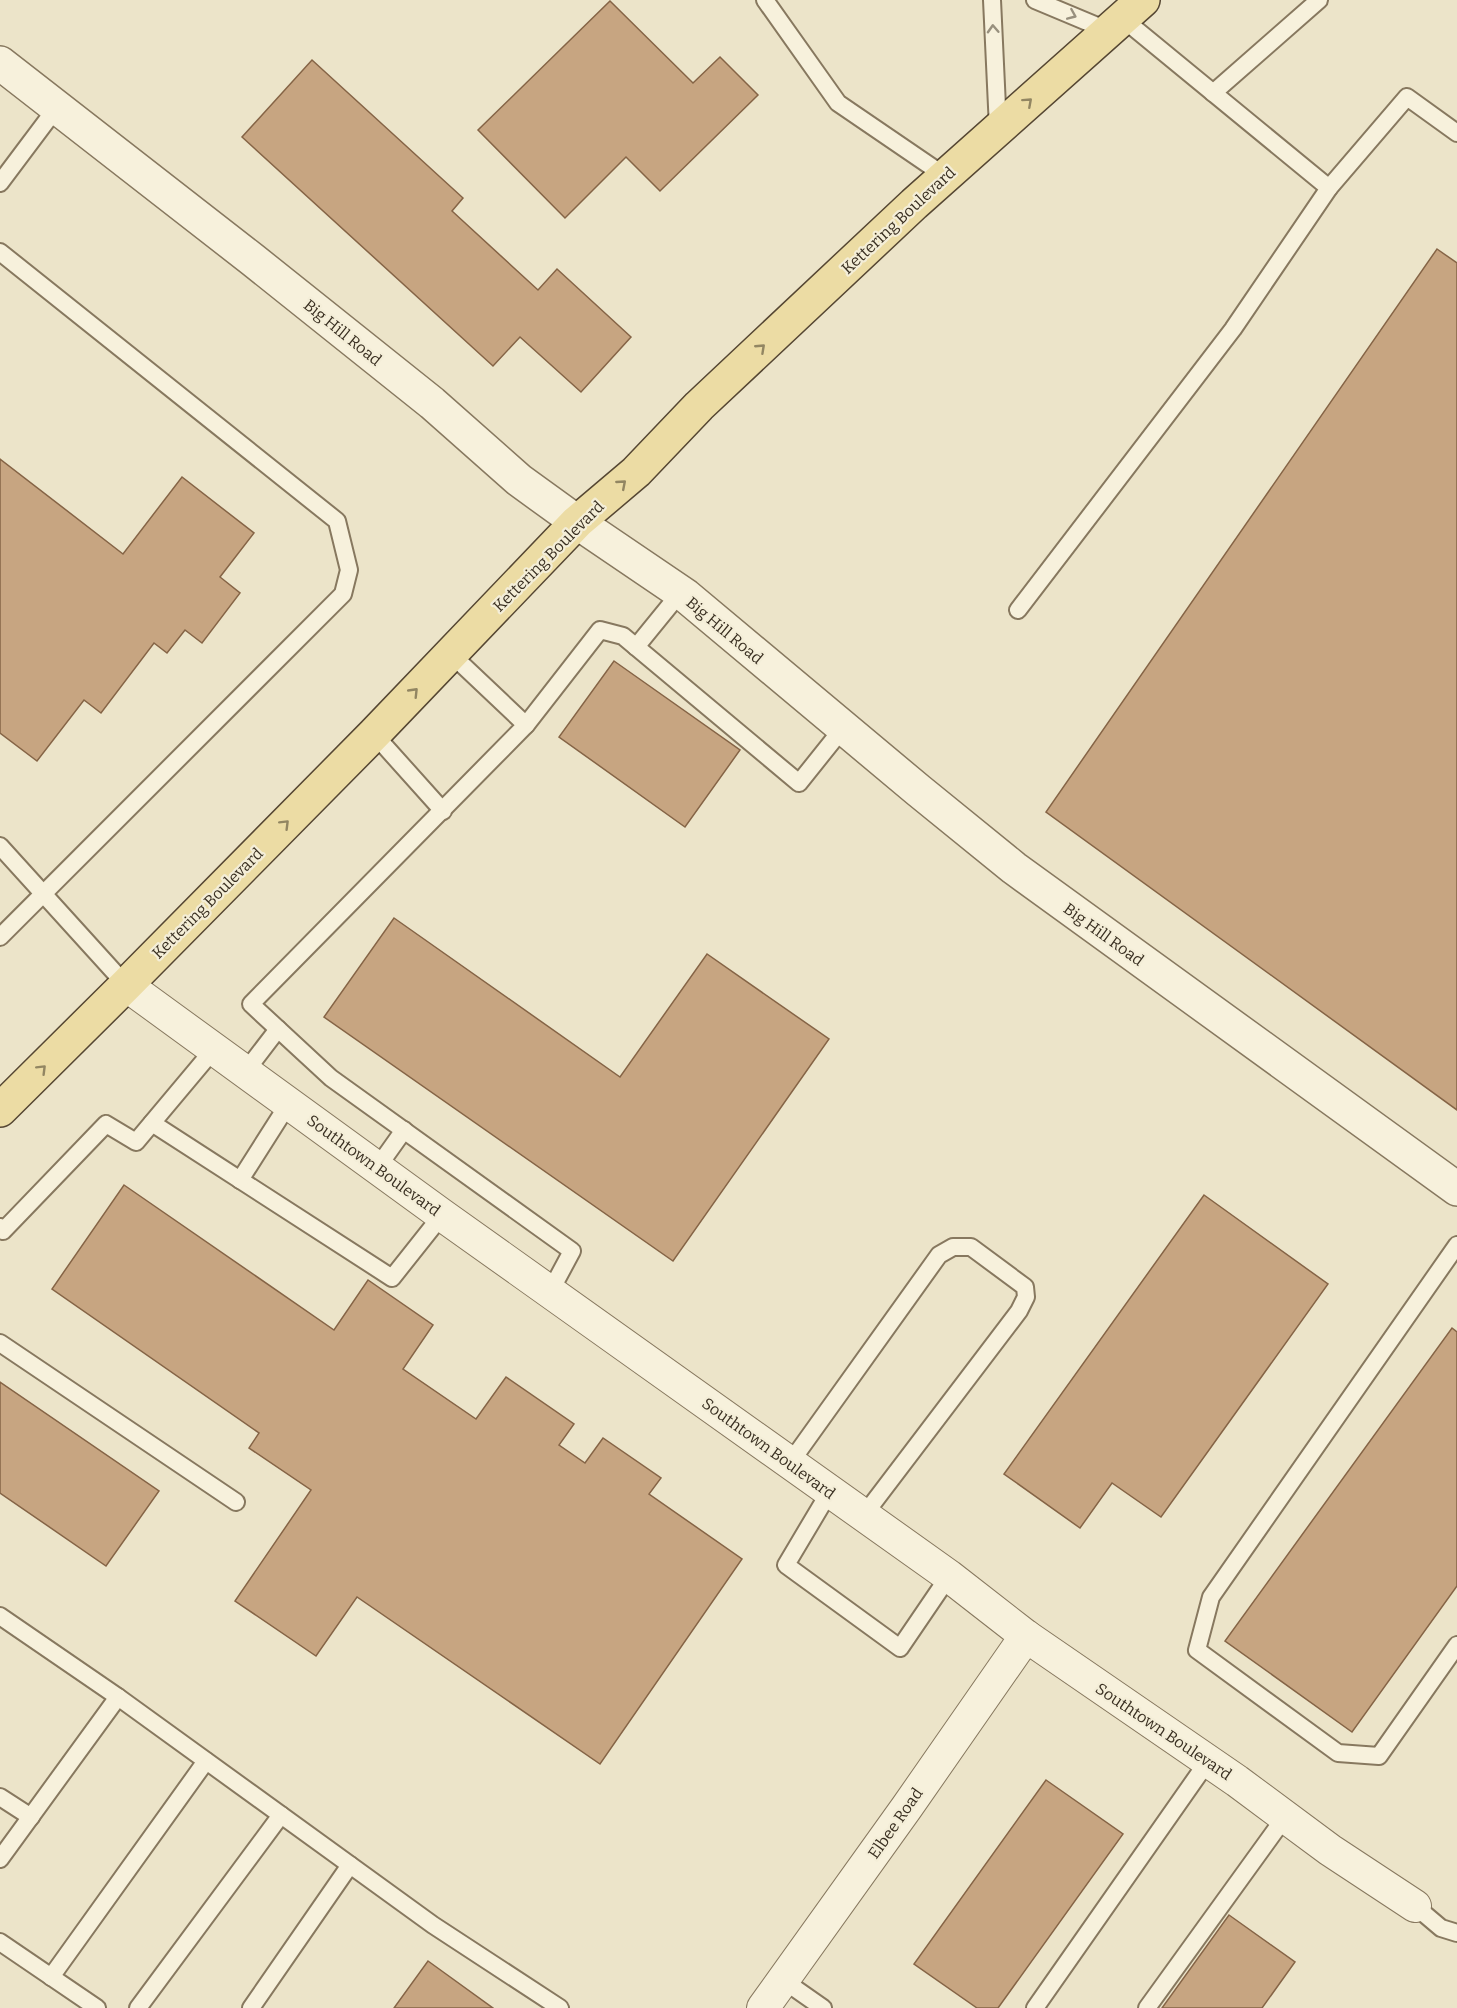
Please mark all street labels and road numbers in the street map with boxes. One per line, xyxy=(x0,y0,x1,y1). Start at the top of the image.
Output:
street label: Kettering Boulevard xyxy=(837,162,960,278)
street label: Big Hill Road xyxy=(300,295,386,370)
street label: Kettering Boulevard xyxy=(489,497,608,616)
street label: Big Hill Road xyxy=(682,593,767,668)
street label: Kettering Boulevard xyxy=(148,844,267,963)
street label: Big Hill Road xyxy=(1060,899,1148,970)
street label: Southtown Boulevard xyxy=(303,1111,444,1220)
street label: Southtown Boulevard xyxy=(698,1394,839,1503)
street label: Southtown Boulevard xyxy=(1092,1679,1236,1784)
street label: Elbee Road xyxy=(864,1784,927,1862)

